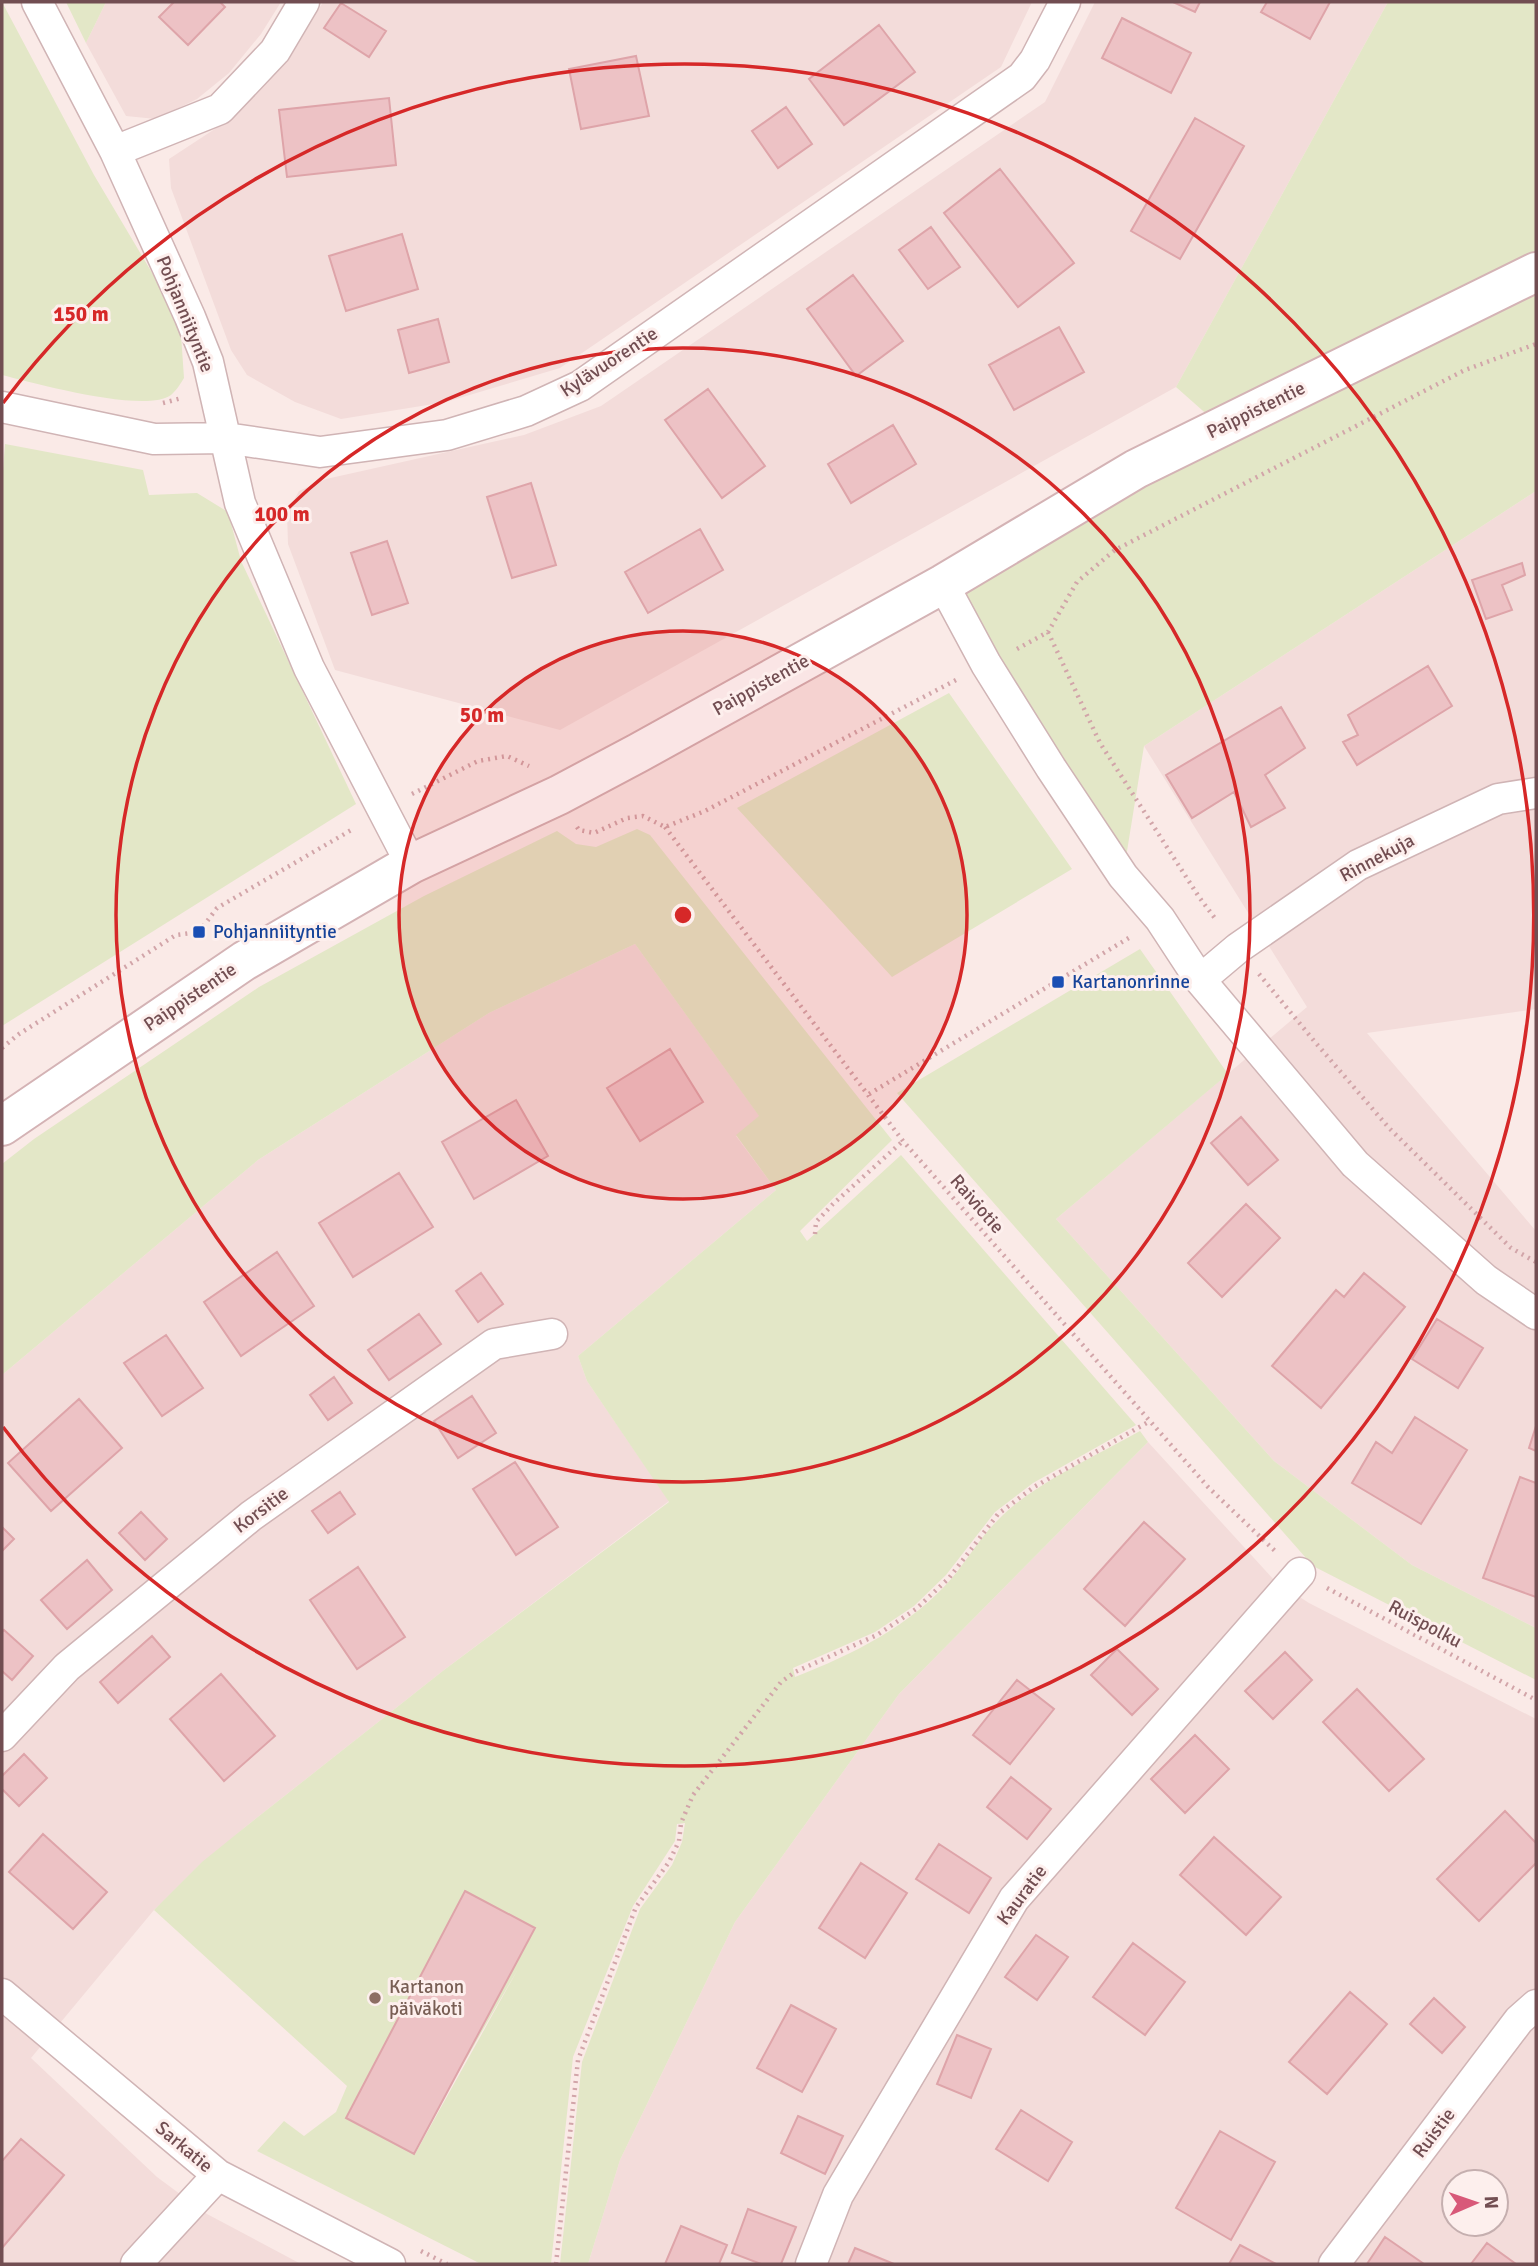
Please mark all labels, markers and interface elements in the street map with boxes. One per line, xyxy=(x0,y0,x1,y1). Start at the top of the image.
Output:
street label: Pohjanniityntie xyxy=(151,252,219,376)
text: 150 m xyxy=(53,301,109,327)
street label: Kylävuorentie xyxy=(556,322,662,402)
street label: Paippistentie xyxy=(1203,376,1309,444)
text: 100 m xyxy=(254,501,310,527)
street label: Paippistentie xyxy=(709,649,813,721)
text: 50 m xyxy=(460,702,504,728)
street label: Rinnekuja xyxy=(1335,828,1419,888)
centre of rings xyxy=(671,903,695,927)
place label: Pohjanniityntie xyxy=(213,920,337,944)
marker: Pohjanniityntie xyxy=(191,924,207,940)
street label: Paippistentie xyxy=(139,957,241,1037)
place label: Kartanonrinne xyxy=(1072,970,1190,994)
marker: Kartanonrinne xyxy=(1050,974,1066,990)
street label: Raiviotie xyxy=(945,1169,1009,1239)
street label: Korsitie xyxy=(229,1482,293,1538)
street label: Ruispolku xyxy=(1384,1595,1466,1653)
street label: Kauratie xyxy=(992,1860,1052,1930)
place label: Kartanon päiväkoti xyxy=(389,1975,464,2021)
marker: Kartanon päiväkoti xyxy=(367,1990,383,2006)
street label: Ruistie xyxy=(1407,2103,1461,2163)
street label: Sarkatie xyxy=(150,2116,218,2178)
north arrow xyxy=(1440,2168,1510,2238)
text: N xyxy=(1479,2195,1503,2209)

